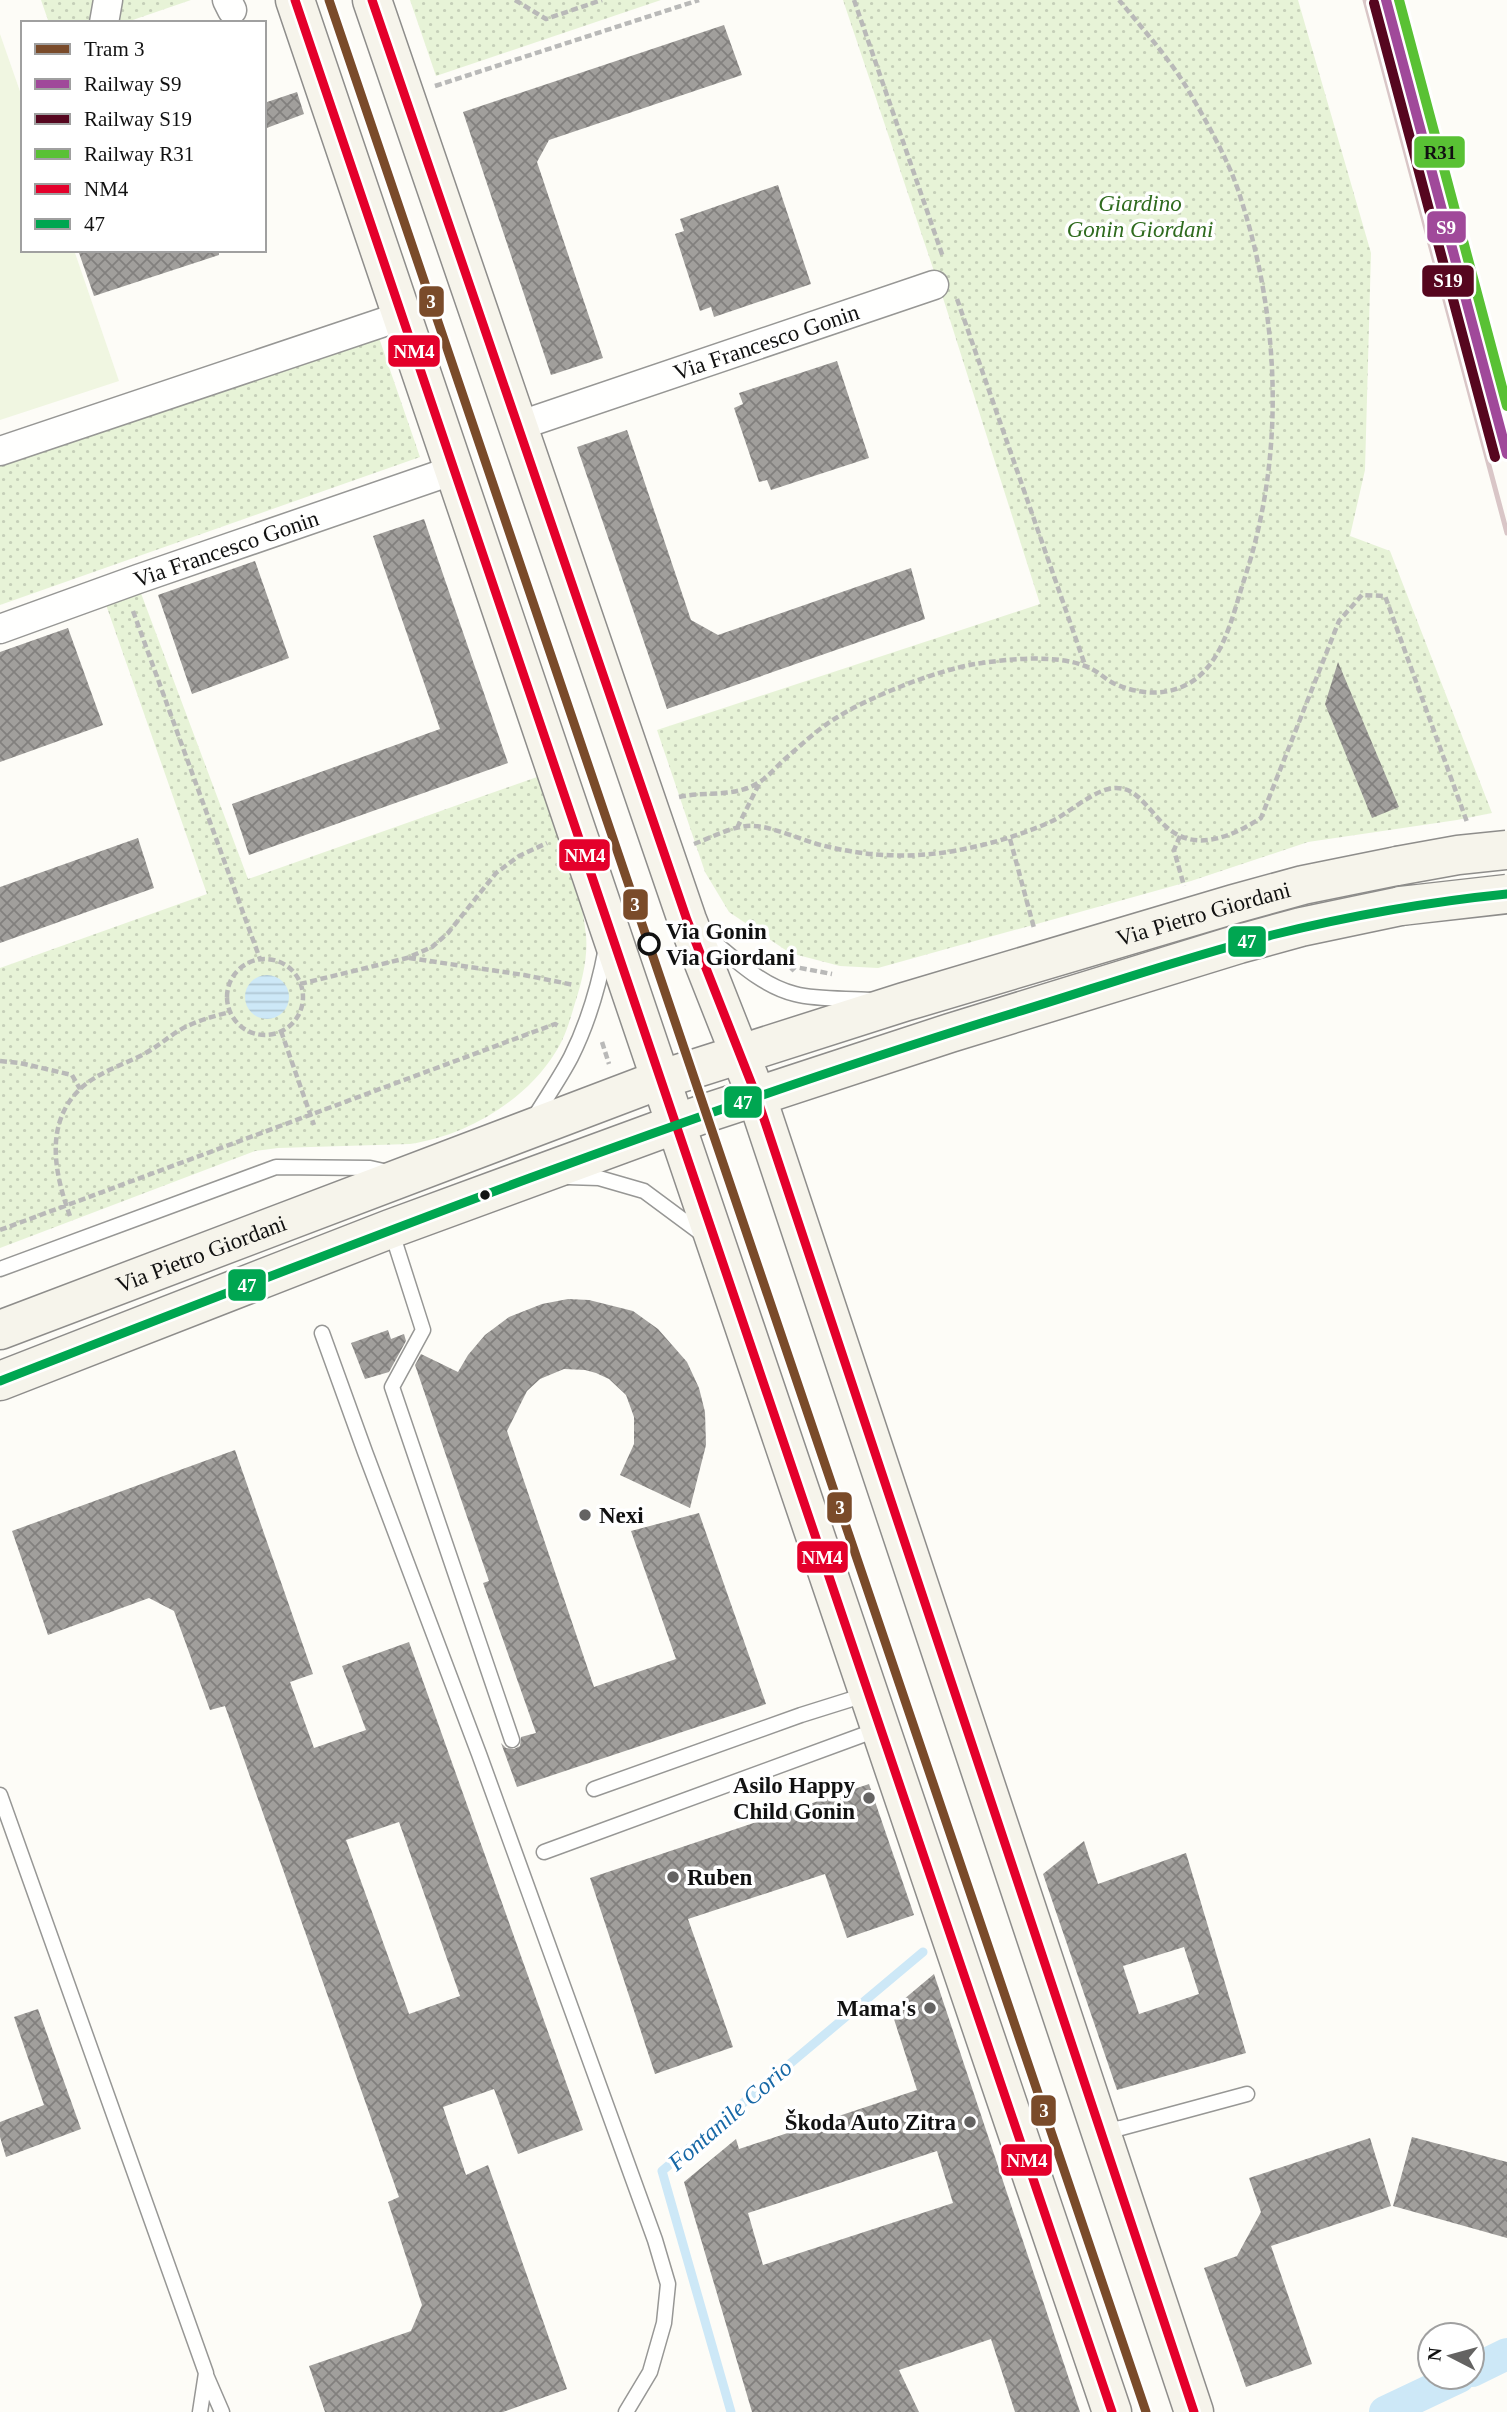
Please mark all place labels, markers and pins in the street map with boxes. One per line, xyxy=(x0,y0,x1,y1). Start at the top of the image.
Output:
place label: Via Gonin Via Giordani xyxy=(666,919,795,970)
marker: Via Gonin Via Giordani xyxy=(638,933,660,955)
unlabelled marker xyxy=(478,1188,492,1202)
place label: Nexi xyxy=(599,1503,644,1528)
marker: Nexi xyxy=(577,1507,593,1523)
place label: Asilo Happy Child Gonin xyxy=(733,1773,855,1824)
marker: Asilo Happy Child Gonin xyxy=(861,1790,877,1806)
place label: Ruben xyxy=(687,1865,752,1890)
marker: Ruben xyxy=(665,1869,681,1885)
place label: Mama's xyxy=(837,1996,916,2021)
marker: Mama's xyxy=(922,2000,938,2016)
place label: Škoda Auto Zitra xyxy=(785,2109,956,2135)
marker: Škoda Auto Zitra xyxy=(962,2114,978,2130)

